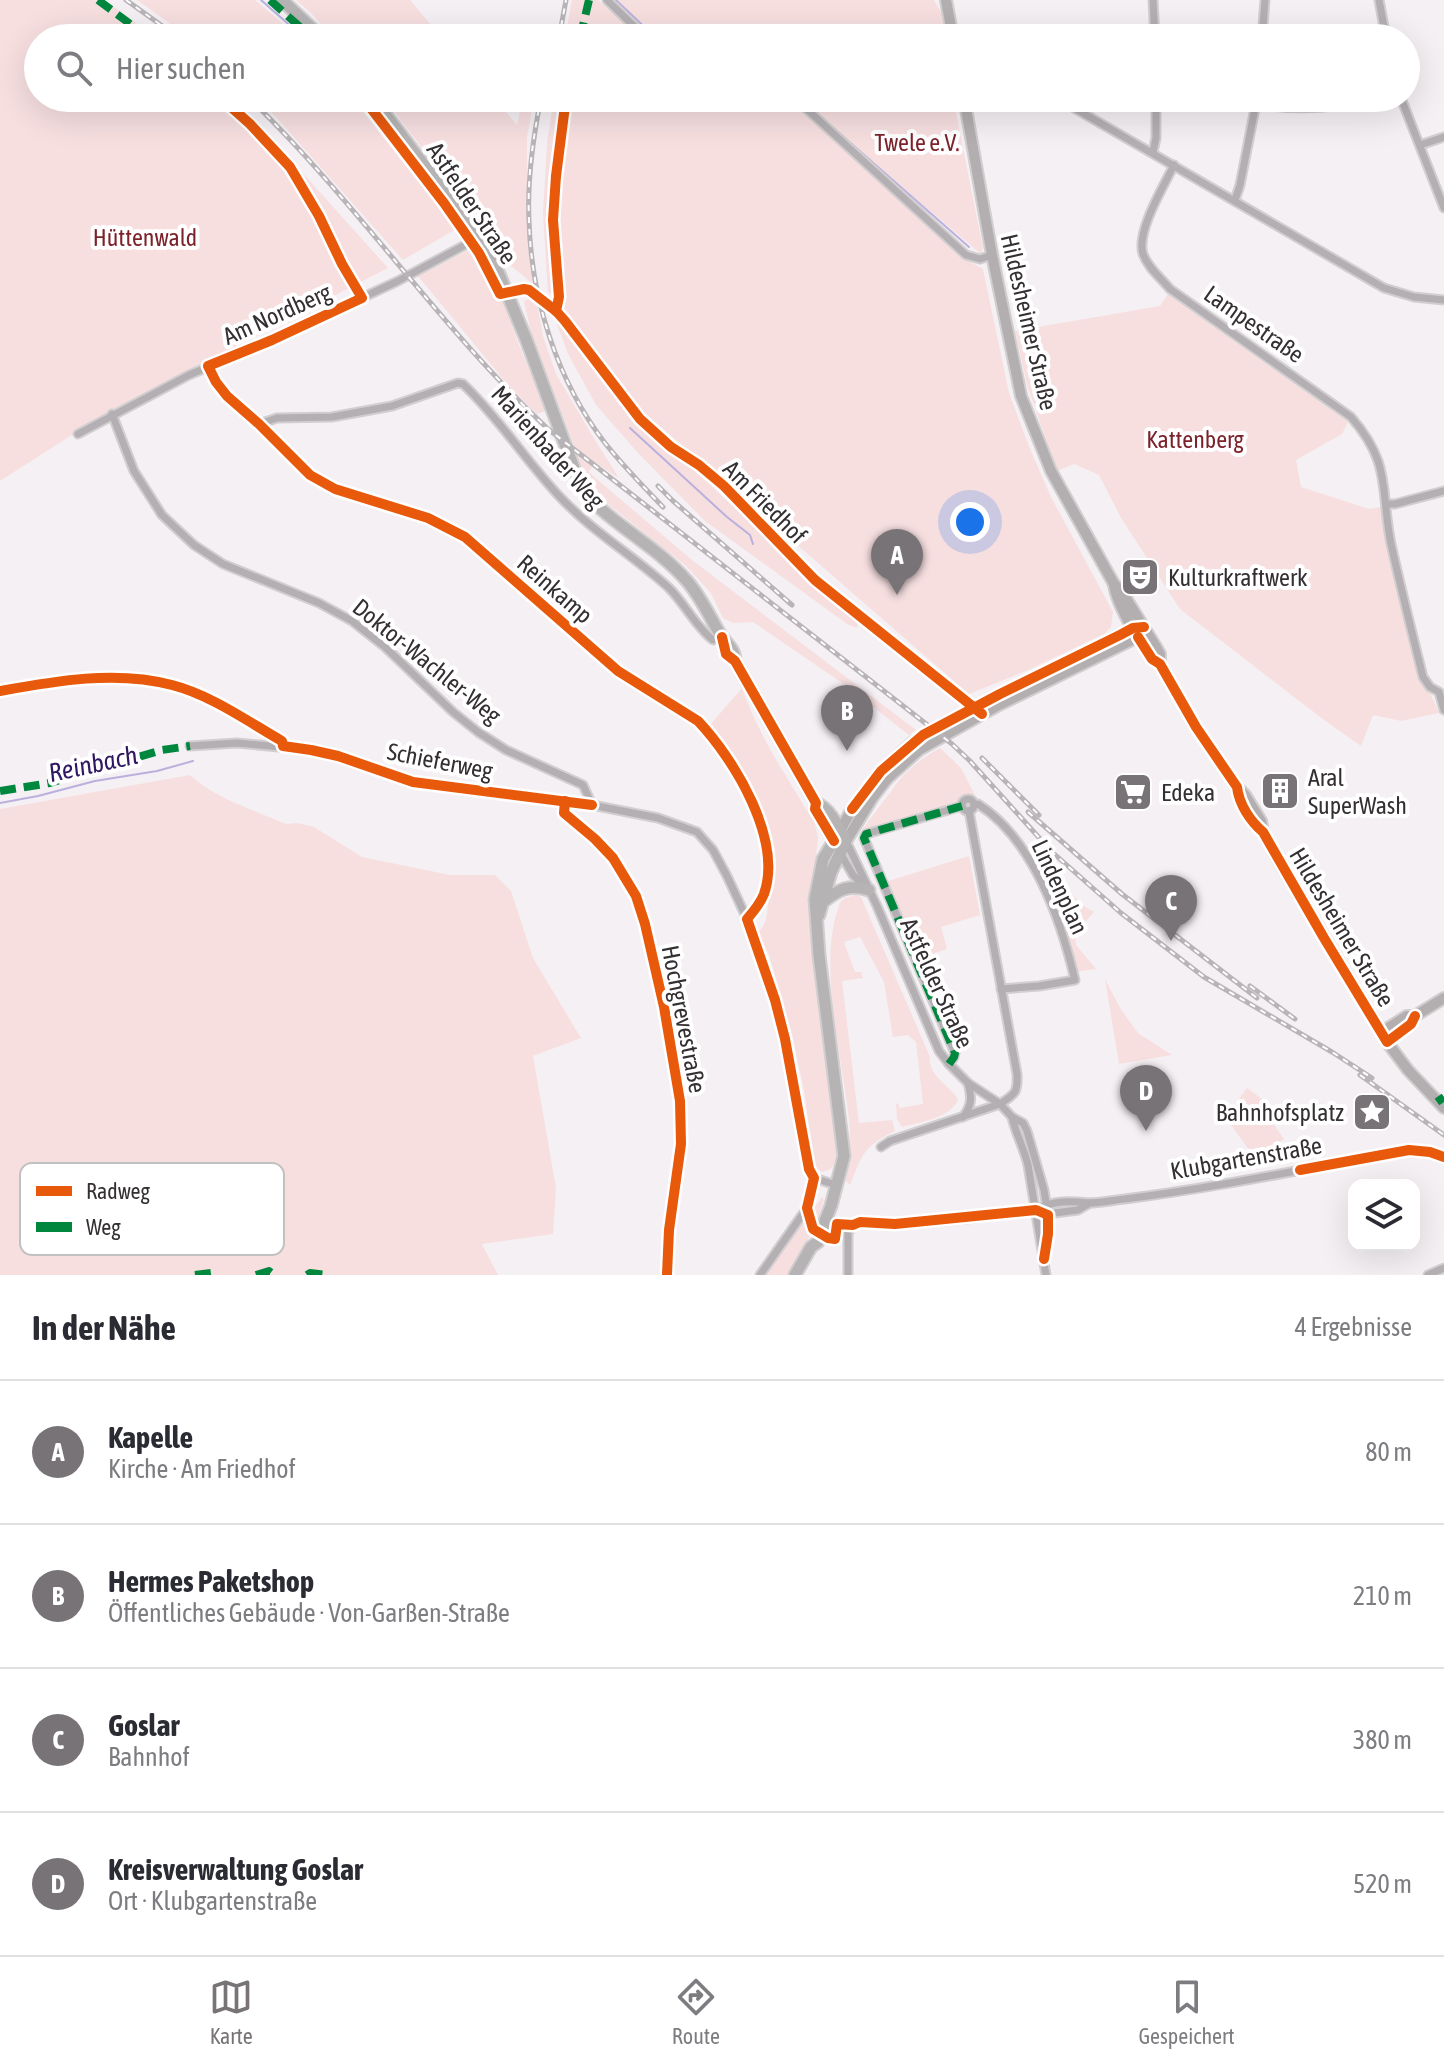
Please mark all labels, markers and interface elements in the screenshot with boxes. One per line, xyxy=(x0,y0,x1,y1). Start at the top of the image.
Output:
search box xyxy=(24,24,1420,112)
icon: search xyxy=(52,46,96,90)
text: Hier suchen xyxy=(116,51,246,85)
park label: Twele e.V. xyxy=(874,129,960,156)
street label: Astfelder Straße xyxy=(422,137,522,269)
park label: Hüttenwald xyxy=(93,224,197,251)
street label: Hildesheimer Straße xyxy=(996,231,1062,413)
street label: Am Nordberg xyxy=(219,278,336,350)
street label: Lampestraße xyxy=(1199,280,1309,368)
street label: Marienbader Weg xyxy=(486,380,610,514)
park label: Kattenberg xyxy=(1146,426,1244,453)
street label: Am Friedhof xyxy=(718,455,812,549)
your location xyxy=(950,502,990,542)
pin: A xyxy=(871,529,923,595)
street label: Reinkamp xyxy=(512,549,598,629)
theatre icon: Kulturkraftwerk xyxy=(1119,556,1161,598)
place label: Kulturkraftwerk xyxy=(1168,564,1308,591)
street label: Doktor-Wachler-Weg xyxy=(348,593,507,729)
pin: B xyxy=(821,685,873,751)
street label: Schieferweg xyxy=(385,738,496,785)
water label: Reinbach xyxy=(46,740,141,788)
place label: Aral SuperWash xyxy=(1308,764,1407,819)
building icon: Aral SuperWash xyxy=(1259,770,1301,812)
supermarket icon: Edeka xyxy=(1112,771,1154,813)
place label: Edeka xyxy=(1161,779,1215,806)
street label: Lindenplan xyxy=(1026,836,1094,938)
street label: Hildesheimer Straße xyxy=(1284,843,1400,1011)
pin: C xyxy=(1145,875,1197,941)
street label: Astfelder Straße xyxy=(895,914,979,1052)
street label: Hochgrevestraße xyxy=(656,943,712,1095)
pin: D xyxy=(1120,1065,1172,1131)
place icon: Bahnhofsplatz xyxy=(1351,1091,1393,1133)
place label: Bahnhofsplatz xyxy=(1216,1099,1344,1126)
street label: Klubgartenstraße xyxy=(1168,1131,1324,1185)
legend xyxy=(20,1163,284,1255)
text: Radweg xyxy=(86,1178,151,1204)
map controls xyxy=(1348,1179,1420,1251)
button: layers xyxy=(1348,1179,1420,1251)
text: Weg xyxy=(86,1214,121,1240)
text: In der Nähe xyxy=(32,1308,176,1347)
text: 4 Ergebnisse xyxy=(1295,1312,1412,1342)
text: Kapelle xyxy=(108,1420,193,1454)
text: A xyxy=(52,1437,64,1467)
text: 80 m xyxy=(1365,1437,1412,1467)
text: Kirche · Am Friedhof xyxy=(108,1454,296,1484)
text: Hermes Paketshop xyxy=(108,1564,314,1598)
text: B xyxy=(52,1581,64,1611)
text: 210 m xyxy=(1353,1581,1412,1611)
text: Öffentliches Gebäude · Von-Garßen-Straße xyxy=(108,1598,510,1628)
text: Goslar xyxy=(108,1708,179,1742)
text: C xyxy=(52,1725,64,1755)
text: 380 m xyxy=(1353,1725,1412,1755)
text: Bahnhof xyxy=(108,1742,190,1772)
text: Kreisverwaltung Goslar xyxy=(108,1852,363,1886)
text: D xyxy=(51,1869,65,1899)
text: 520 m xyxy=(1353,1869,1412,1899)
text: Ort · Klubgartenstraße xyxy=(108,1886,317,1916)
tab: Karte xyxy=(209,1975,253,2049)
tab: Route xyxy=(672,1975,720,2049)
tab: Gespeichert xyxy=(1138,1975,1235,2049)

